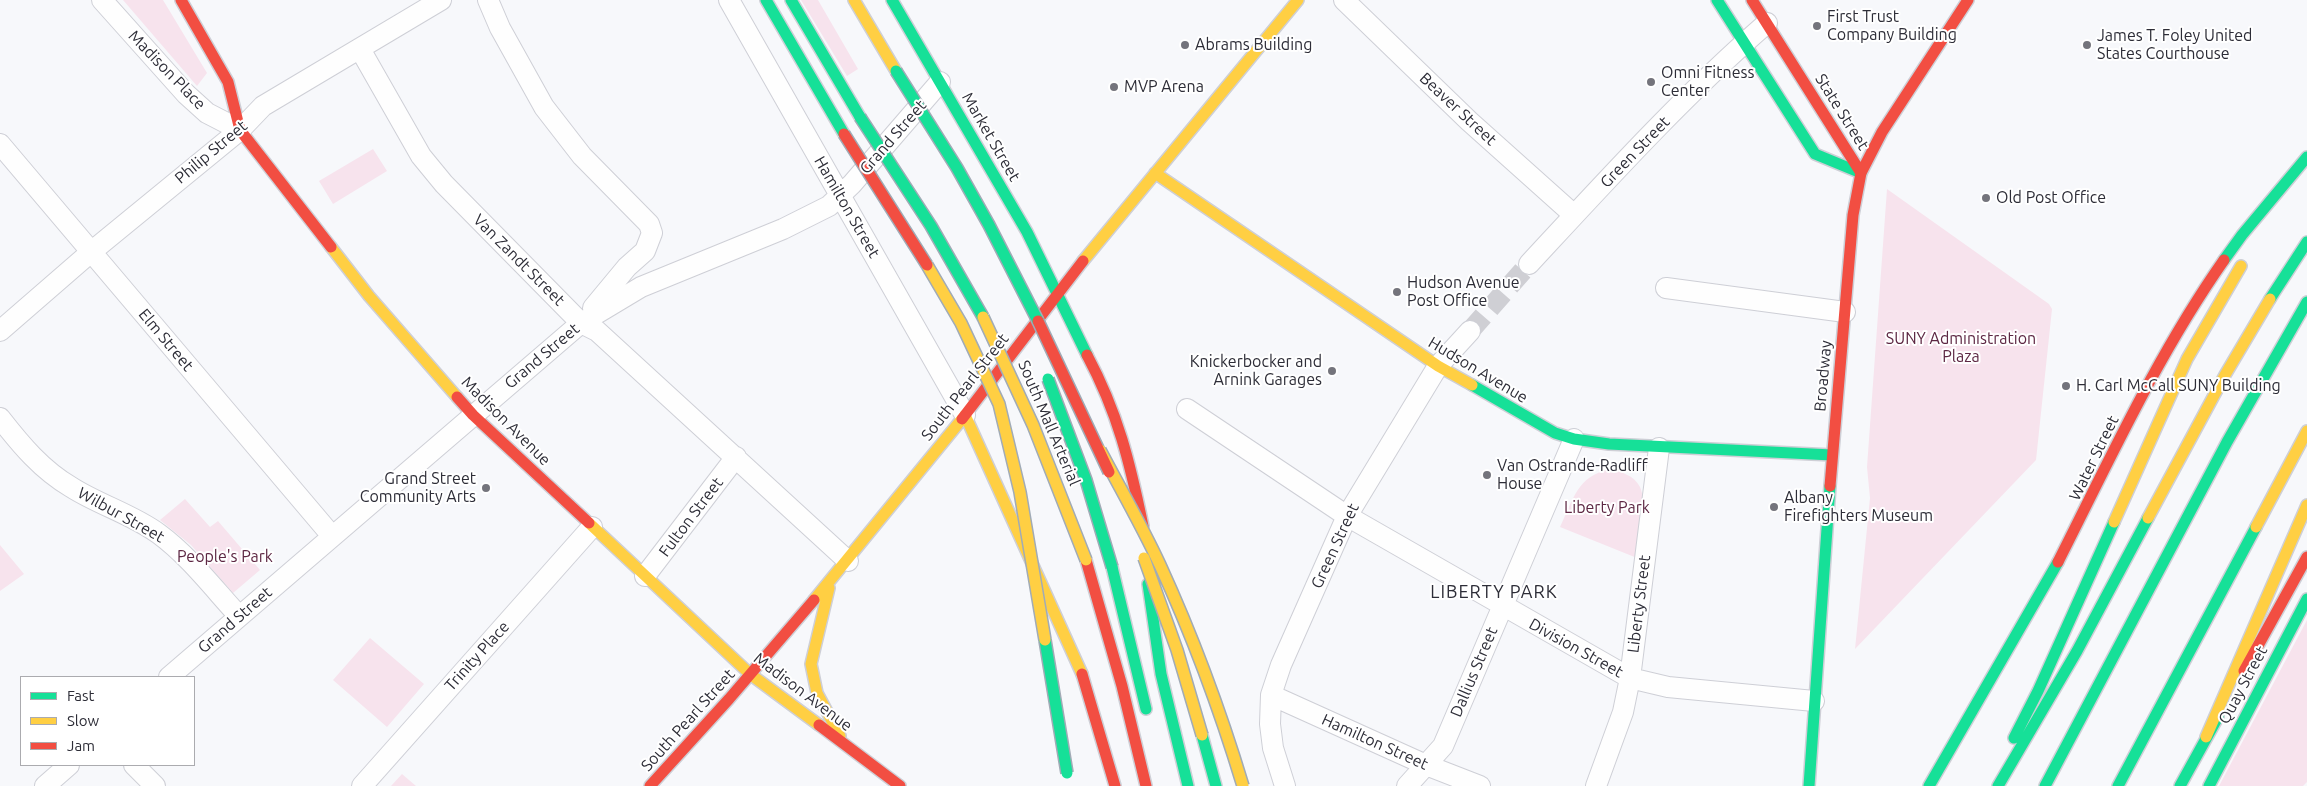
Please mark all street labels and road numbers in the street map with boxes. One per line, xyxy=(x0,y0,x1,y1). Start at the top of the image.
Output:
street label: Madison Place xyxy=(124,26,210,114)
street label: Beaver Street xyxy=(1416,68,1500,150)
street label: State Street xyxy=(1811,70,1873,154)
street label: Market Street xyxy=(958,89,1024,185)
street label: Grand Street xyxy=(856,96,930,178)
street label: Green Street xyxy=(1596,112,1674,192)
street label: Philip Street xyxy=(171,116,251,188)
street label: Hamilton Street xyxy=(810,153,884,261)
street label: Van Zandt Street xyxy=(469,210,569,310)
street label: Elm Street xyxy=(134,305,198,375)
street label: Grand Street xyxy=(501,319,583,393)
street label: South Pearl Street xyxy=(917,330,1013,444)
street label: Hudson Avenue xyxy=(1425,333,1531,407)
street label: Broadway xyxy=(1810,340,1836,412)
street label: South Mall Arterial xyxy=(1014,358,1084,488)
street label: Madison Avenue xyxy=(457,372,555,470)
street label: Water Street xyxy=(2065,412,2123,504)
street label: Fulton Street xyxy=(655,473,727,561)
street label: Wilbur Street xyxy=(74,483,168,547)
street label: Green Street xyxy=(1307,500,1363,592)
street label: Liberty Street xyxy=(1623,554,1655,654)
street label: Grand Street xyxy=(194,583,276,657)
street label: Division Street xyxy=(1526,614,1626,682)
street label: Trinity Place xyxy=(441,617,513,695)
street label: Dallius Street xyxy=(1446,624,1502,720)
street label: Quay Street xyxy=(2214,643,2272,727)
street label: Madison Avenue xyxy=(750,649,856,735)
street label: South Pearl Street xyxy=(637,665,739,775)
street label: Hamilton Street xyxy=(1319,710,1431,774)

